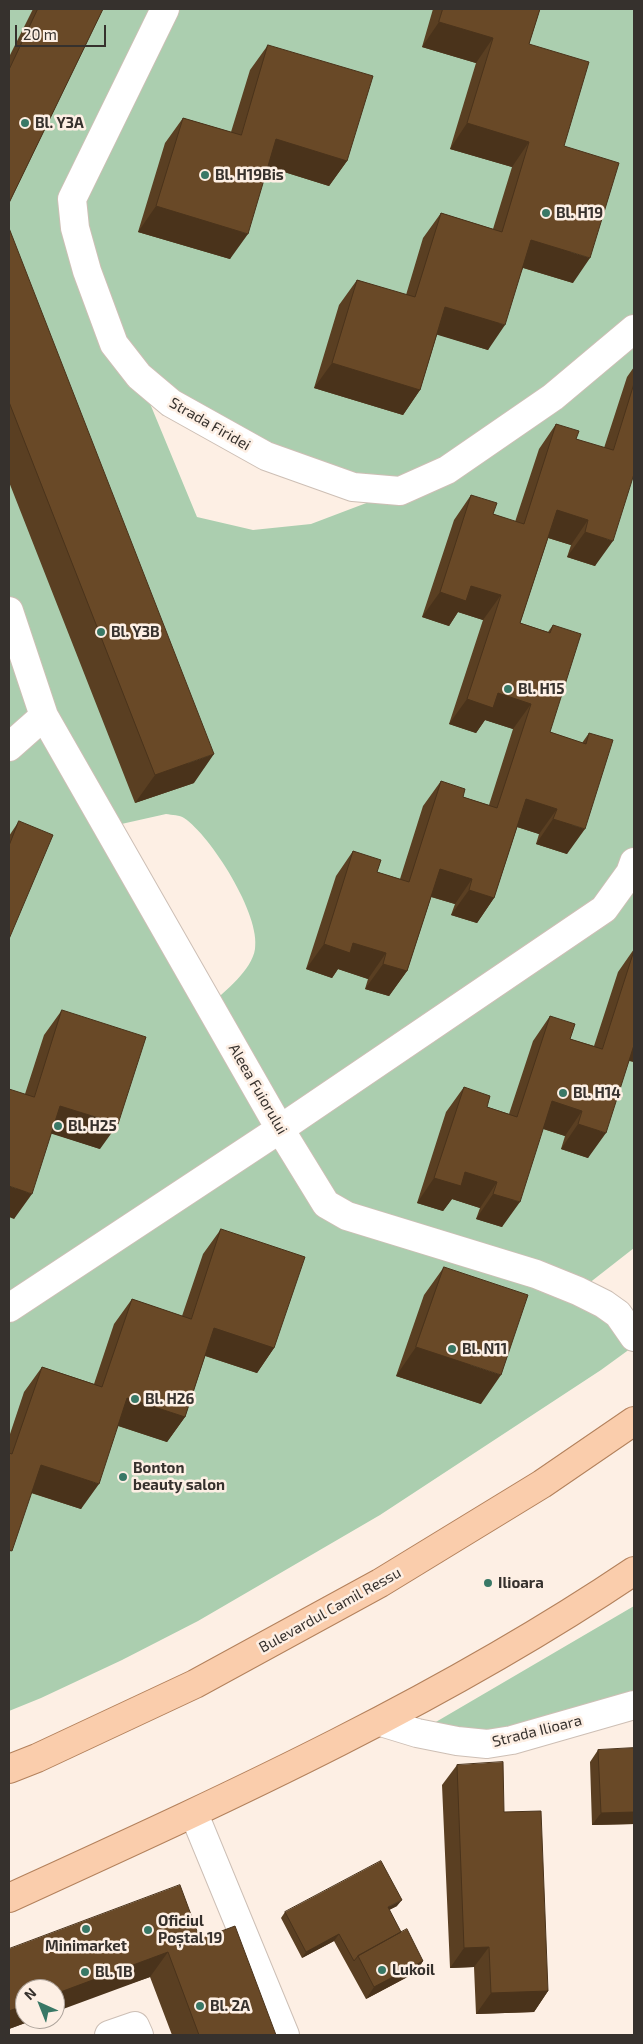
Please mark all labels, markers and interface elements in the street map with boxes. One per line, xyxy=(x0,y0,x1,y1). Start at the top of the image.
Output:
scale bar xyxy=(18,15,109,47)
text: 20 m xyxy=(23,25,57,43)
place label: Bl. Y3A xyxy=(35,114,84,132)
marker: Bl. Y3A xyxy=(19,117,31,129)
place label: Bl. H19Bis xyxy=(215,166,284,184)
marker: Bl. H19Bis xyxy=(199,169,211,181)
place label: Bl. H19 xyxy=(556,204,603,222)
marker: Bl. H19 xyxy=(540,207,552,219)
street label: Strada Firidei xyxy=(166,394,254,454)
place label: Bl. Y3B xyxy=(111,623,160,641)
marker: Bl. Y3B xyxy=(95,626,107,638)
place label: Bl. H15 xyxy=(518,680,565,698)
marker: Bl. H15 xyxy=(502,683,514,695)
street label: Aleea Fuiorului xyxy=(225,1041,291,1137)
place label: Bl. H14 xyxy=(573,1084,621,1102)
marker: Bl. H14 xyxy=(557,1087,569,1099)
place label: Bl. H25 xyxy=(68,1117,117,1135)
marker: Bl. H25 xyxy=(52,1120,64,1132)
place label: Bl. N11 xyxy=(462,1340,507,1358)
marker: Bl. N11 xyxy=(446,1343,458,1355)
place label: Bl. H26 xyxy=(145,1390,194,1408)
marker: Bl. H26 xyxy=(129,1393,141,1405)
place label: Bonton beauty salon xyxy=(133,1459,225,1494)
marker: Bonton beauty salon xyxy=(117,1471,129,1483)
street label: Bulevardul Camil Ressu xyxy=(256,1563,404,1657)
place label: Ilioara xyxy=(498,1574,544,1592)
marker: Ilioara xyxy=(482,1577,494,1589)
street label: Strada Ilioara xyxy=(490,1711,584,1751)
place label: Oficiul Poștal 19 xyxy=(158,1912,222,1947)
marker: Minimarket xyxy=(80,1923,92,1935)
marker: Oficiul Poștal 19 xyxy=(142,1924,154,1936)
place label: Minimarket xyxy=(45,1937,127,1955)
place label: Lukoil xyxy=(392,1961,435,1979)
place label: Bl. 1B xyxy=(95,1963,132,1981)
marker: Lukoil xyxy=(376,1964,388,1976)
marker: Bl. 1B xyxy=(79,1966,91,1978)
north arrow xyxy=(15,1979,65,2029)
text: N xyxy=(20,1984,39,2003)
place label: Bl. 2A xyxy=(210,1997,250,2015)
marker: Bl. 2A xyxy=(194,2000,206,2012)

